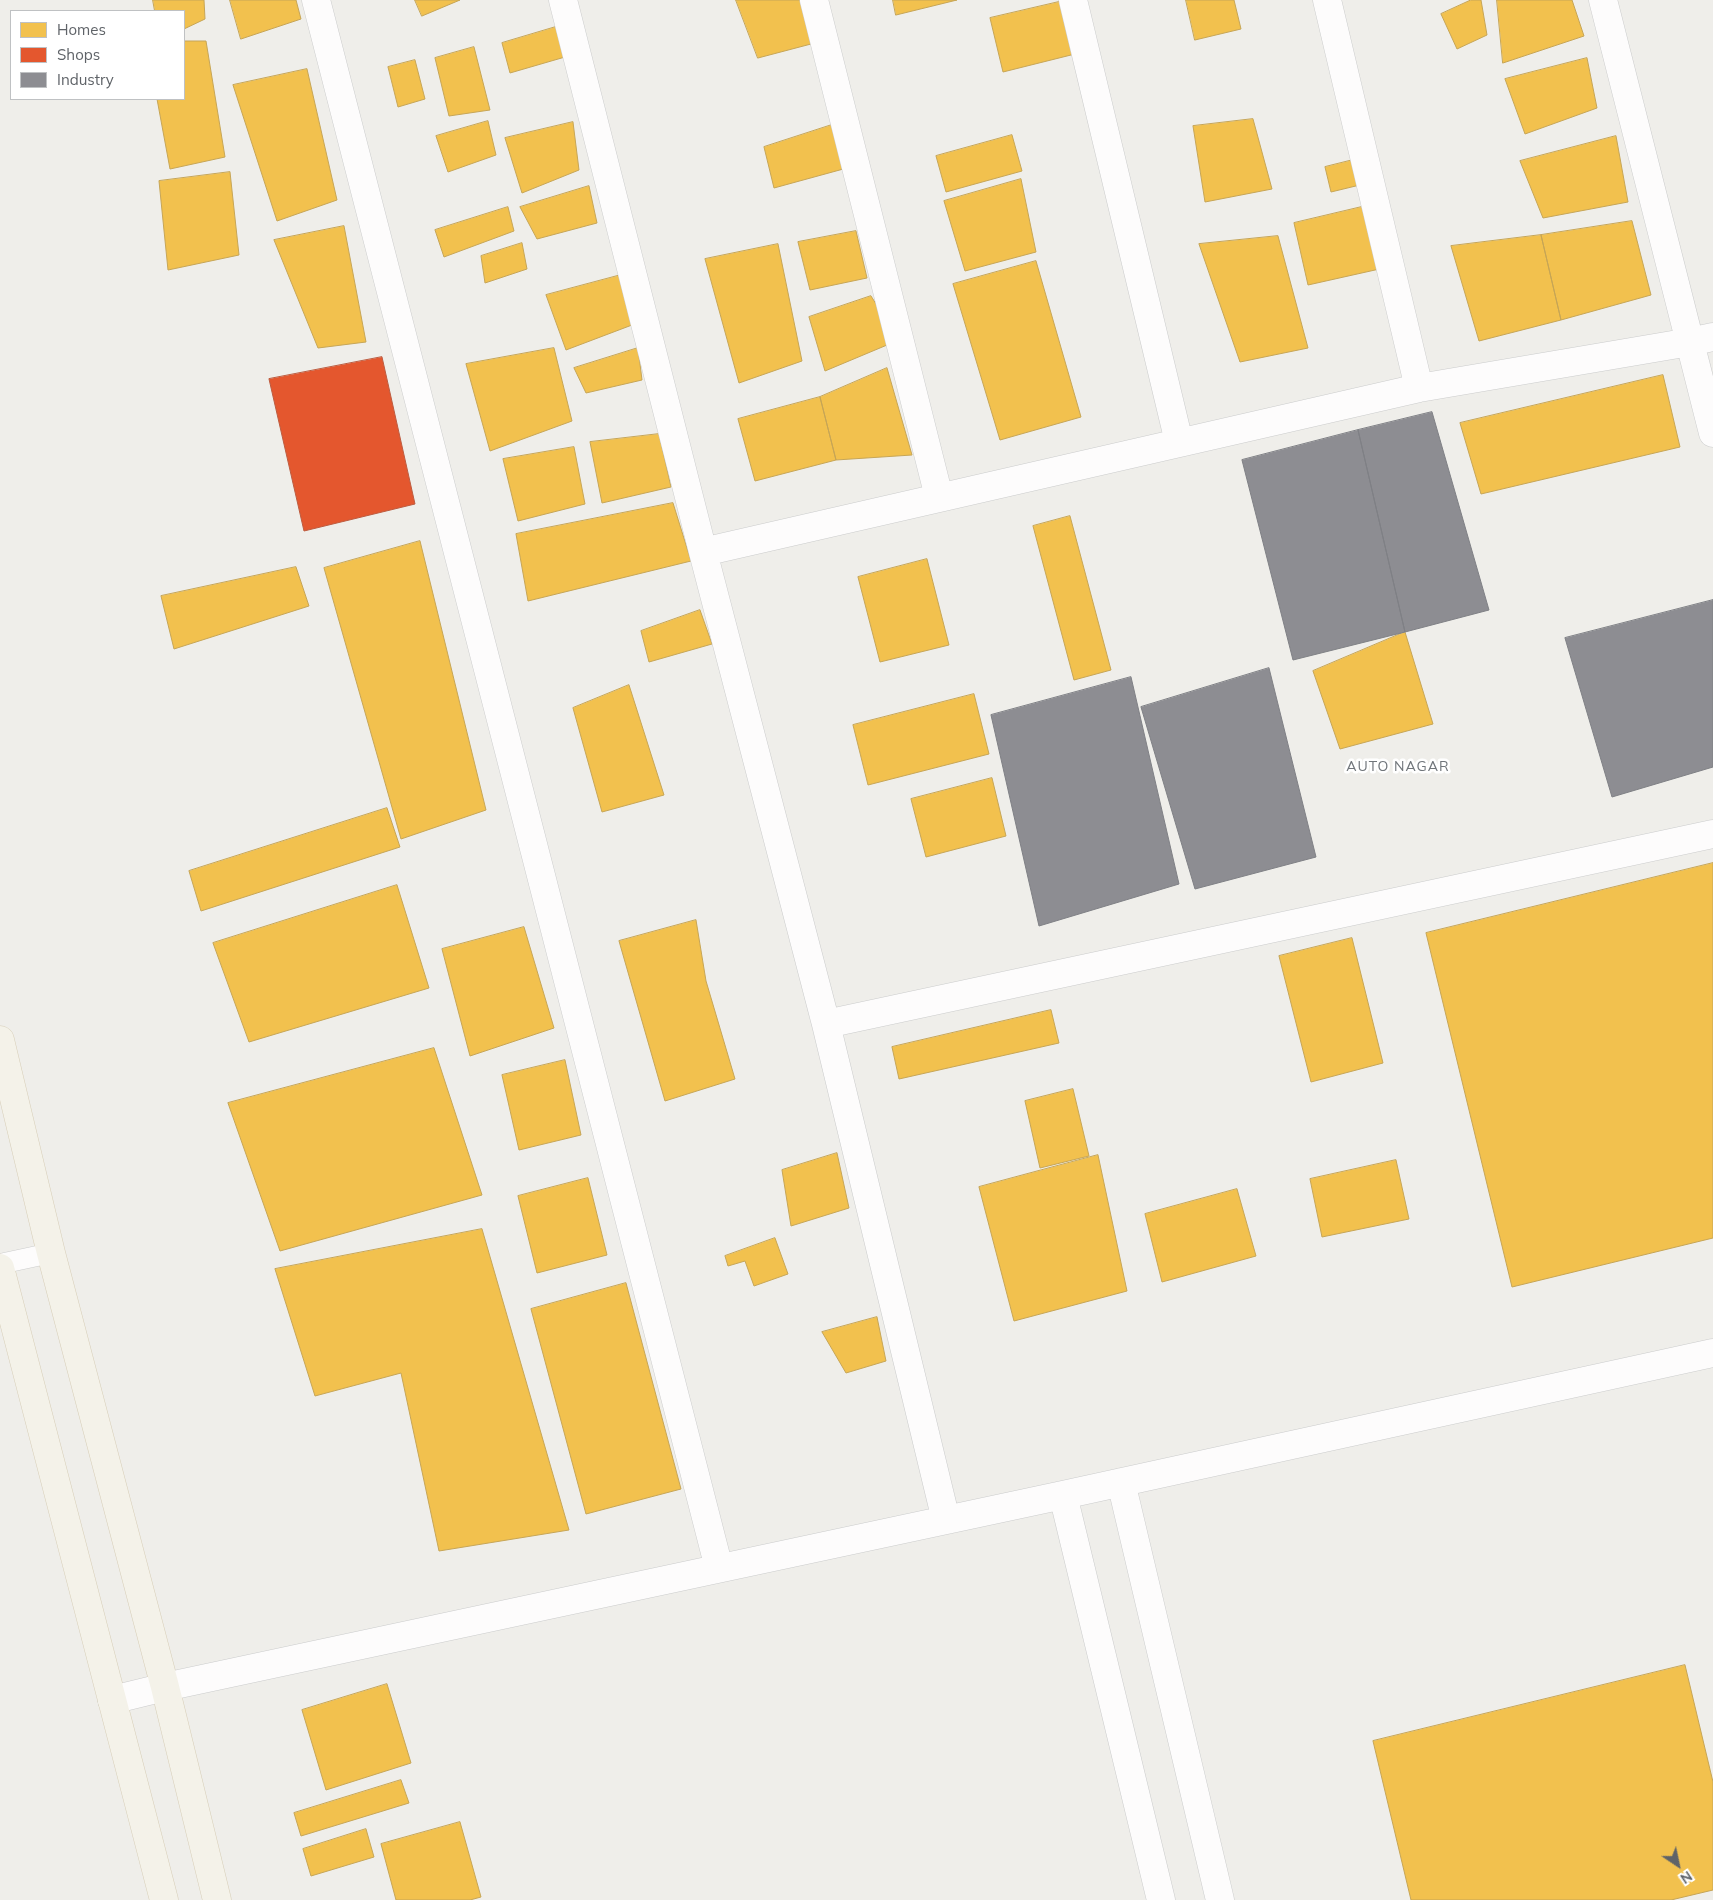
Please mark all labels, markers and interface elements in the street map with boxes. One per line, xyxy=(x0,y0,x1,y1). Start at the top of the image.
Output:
legend xyxy=(10,10,185,100)
text: Homes xyxy=(57,20,106,39)
text: Shops xyxy=(57,45,100,64)
text: Industry xyxy=(57,70,114,89)
district label: AUTO NAGAR xyxy=(1345,759,1451,775)
north arrow xyxy=(1653,1840,1703,1890)
text: N xyxy=(1677,1867,1696,1888)

